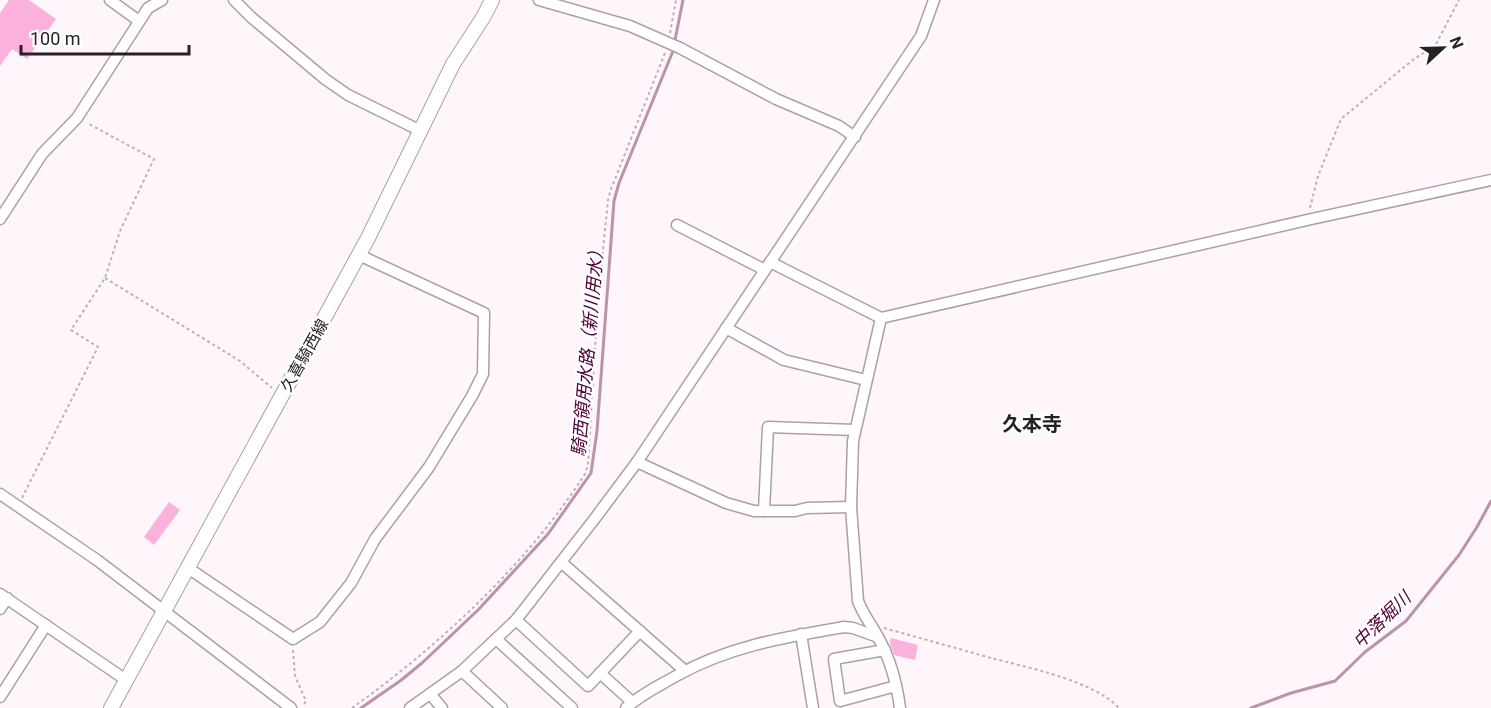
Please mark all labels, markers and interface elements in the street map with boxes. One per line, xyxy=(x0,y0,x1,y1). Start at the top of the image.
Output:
scale bar xyxy=(21,18,189,56)
north arrow xyxy=(1413,18,1473,78)
text: 100 m xyxy=(30,28,81,49)
text: N xyxy=(1446,34,1467,51)
water label: 騎西領用水路（新川用水） xyxy=(568,240,607,457)
street label: 久喜騎西線 xyxy=(277,316,332,395)
district label: 久本寺 xyxy=(1002,412,1062,436)
water label: 中落堀川 xyxy=(1348,586,1416,652)

